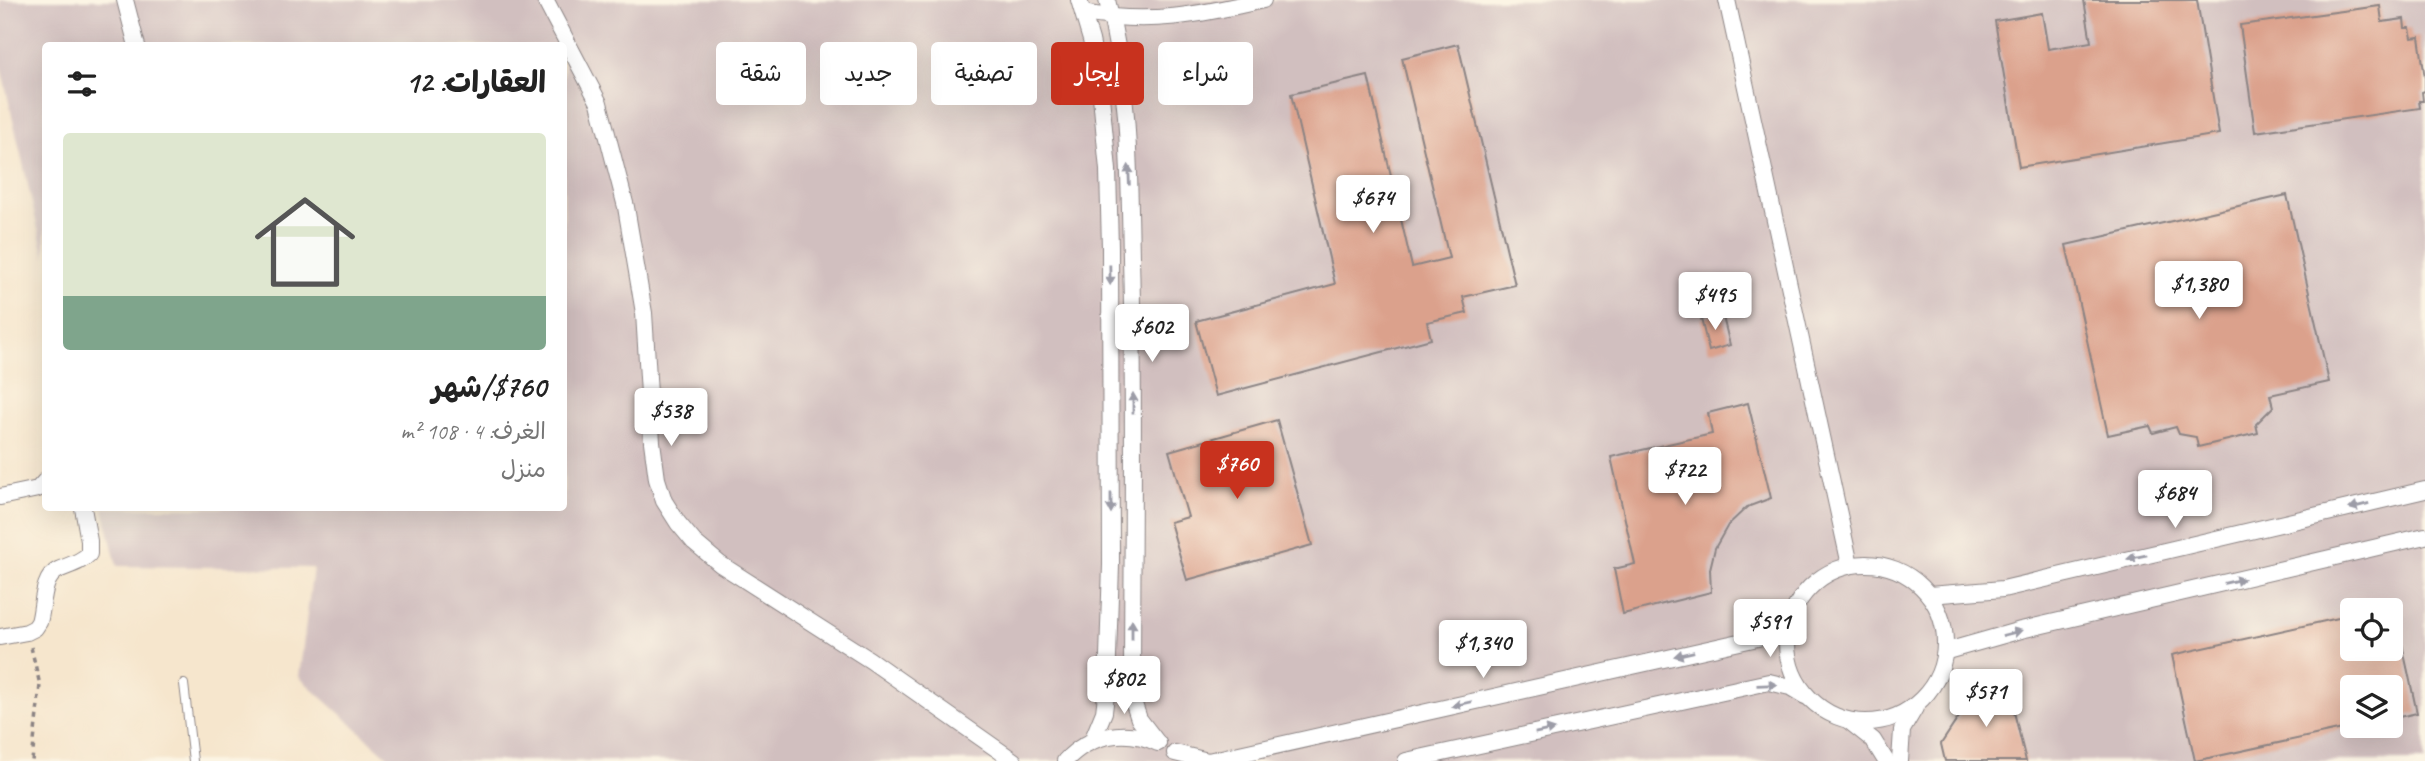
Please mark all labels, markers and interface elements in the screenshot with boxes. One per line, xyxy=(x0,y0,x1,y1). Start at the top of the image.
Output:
chip: شقة xyxy=(716,42,806,105)
chip: جديد xyxy=(820,42,917,105)
chip: تصفية xyxy=(931,42,1037,105)
chip: إيجار xyxy=(1051,42,1144,105)
chip: شراء xyxy=(1158,42,1253,105)
text: العقارات: 12 xyxy=(405,63,546,101)
icon: filters xyxy=(63,65,101,103)
one-way arrow xyxy=(1123,164,1135,186)
pin: $674 xyxy=(1332,176,1414,235)
icon: home xyxy=(242,179,368,305)
text: $674 xyxy=(1352,183,1394,212)
pin: $1,380 xyxy=(2142,262,2256,321)
one-way arrow xyxy=(1104,264,1116,286)
text: $1,380 xyxy=(2171,269,2227,298)
pin: $495 xyxy=(1674,272,1756,332)
text: $495 xyxy=(1695,280,1735,309)
pin: $602 xyxy=(1111,304,1193,364)
text: $602 xyxy=(1131,312,1173,341)
text: $760/شهر xyxy=(432,368,546,406)
pin: $538 xyxy=(630,388,712,448)
one-way arrow xyxy=(1127,391,1139,413)
text: $538 xyxy=(650,396,692,425)
text: الغرف: 4 · 108 m² xyxy=(400,417,546,446)
pin: $760 xyxy=(1196,442,1278,501)
pin: $722 xyxy=(1644,448,1726,507)
text: $760 xyxy=(1216,449,1258,478)
text: منزل xyxy=(501,455,546,484)
text: $722 xyxy=(1664,455,1706,484)
pin: $684 xyxy=(2134,470,2216,530)
text: $684 xyxy=(2154,478,2196,507)
one-way arrow xyxy=(1105,492,1117,514)
one-way arrow xyxy=(2348,501,2370,512)
one-way arrow xyxy=(2126,552,2148,563)
one-way arrow xyxy=(2223,575,2245,586)
map controls xyxy=(2340,598,2403,738)
button: locate xyxy=(2340,598,2403,661)
pin: $591 xyxy=(1729,600,1811,659)
text: $591 xyxy=(1750,607,1790,636)
one-way arrow xyxy=(1126,619,1138,641)
pin: $1,340 xyxy=(1426,620,1540,680)
one-way arrow xyxy=(2002,627,2023,637)
text: $1,340 xyxy=(1455,628,1511,657)
one-way arrow xyxy=(1673,649,1695,660)
pin: $802 xyxy=(1083,656,1165,716)
text: $802 xyxy=(1103,664,1145,693)
pin: $571 xyxy=(1945,670,2027,729)
button: layers xyxy=(2340,675,2403,738)
text: $571 xyxy=(1966,677,2006,706)
one-way arrow xyxy=(1756,679,1778,690)
one-way arrow xyxy=(1451,699,1473,710)
one-way arrow xyxy=(1534,725,1556,736)

